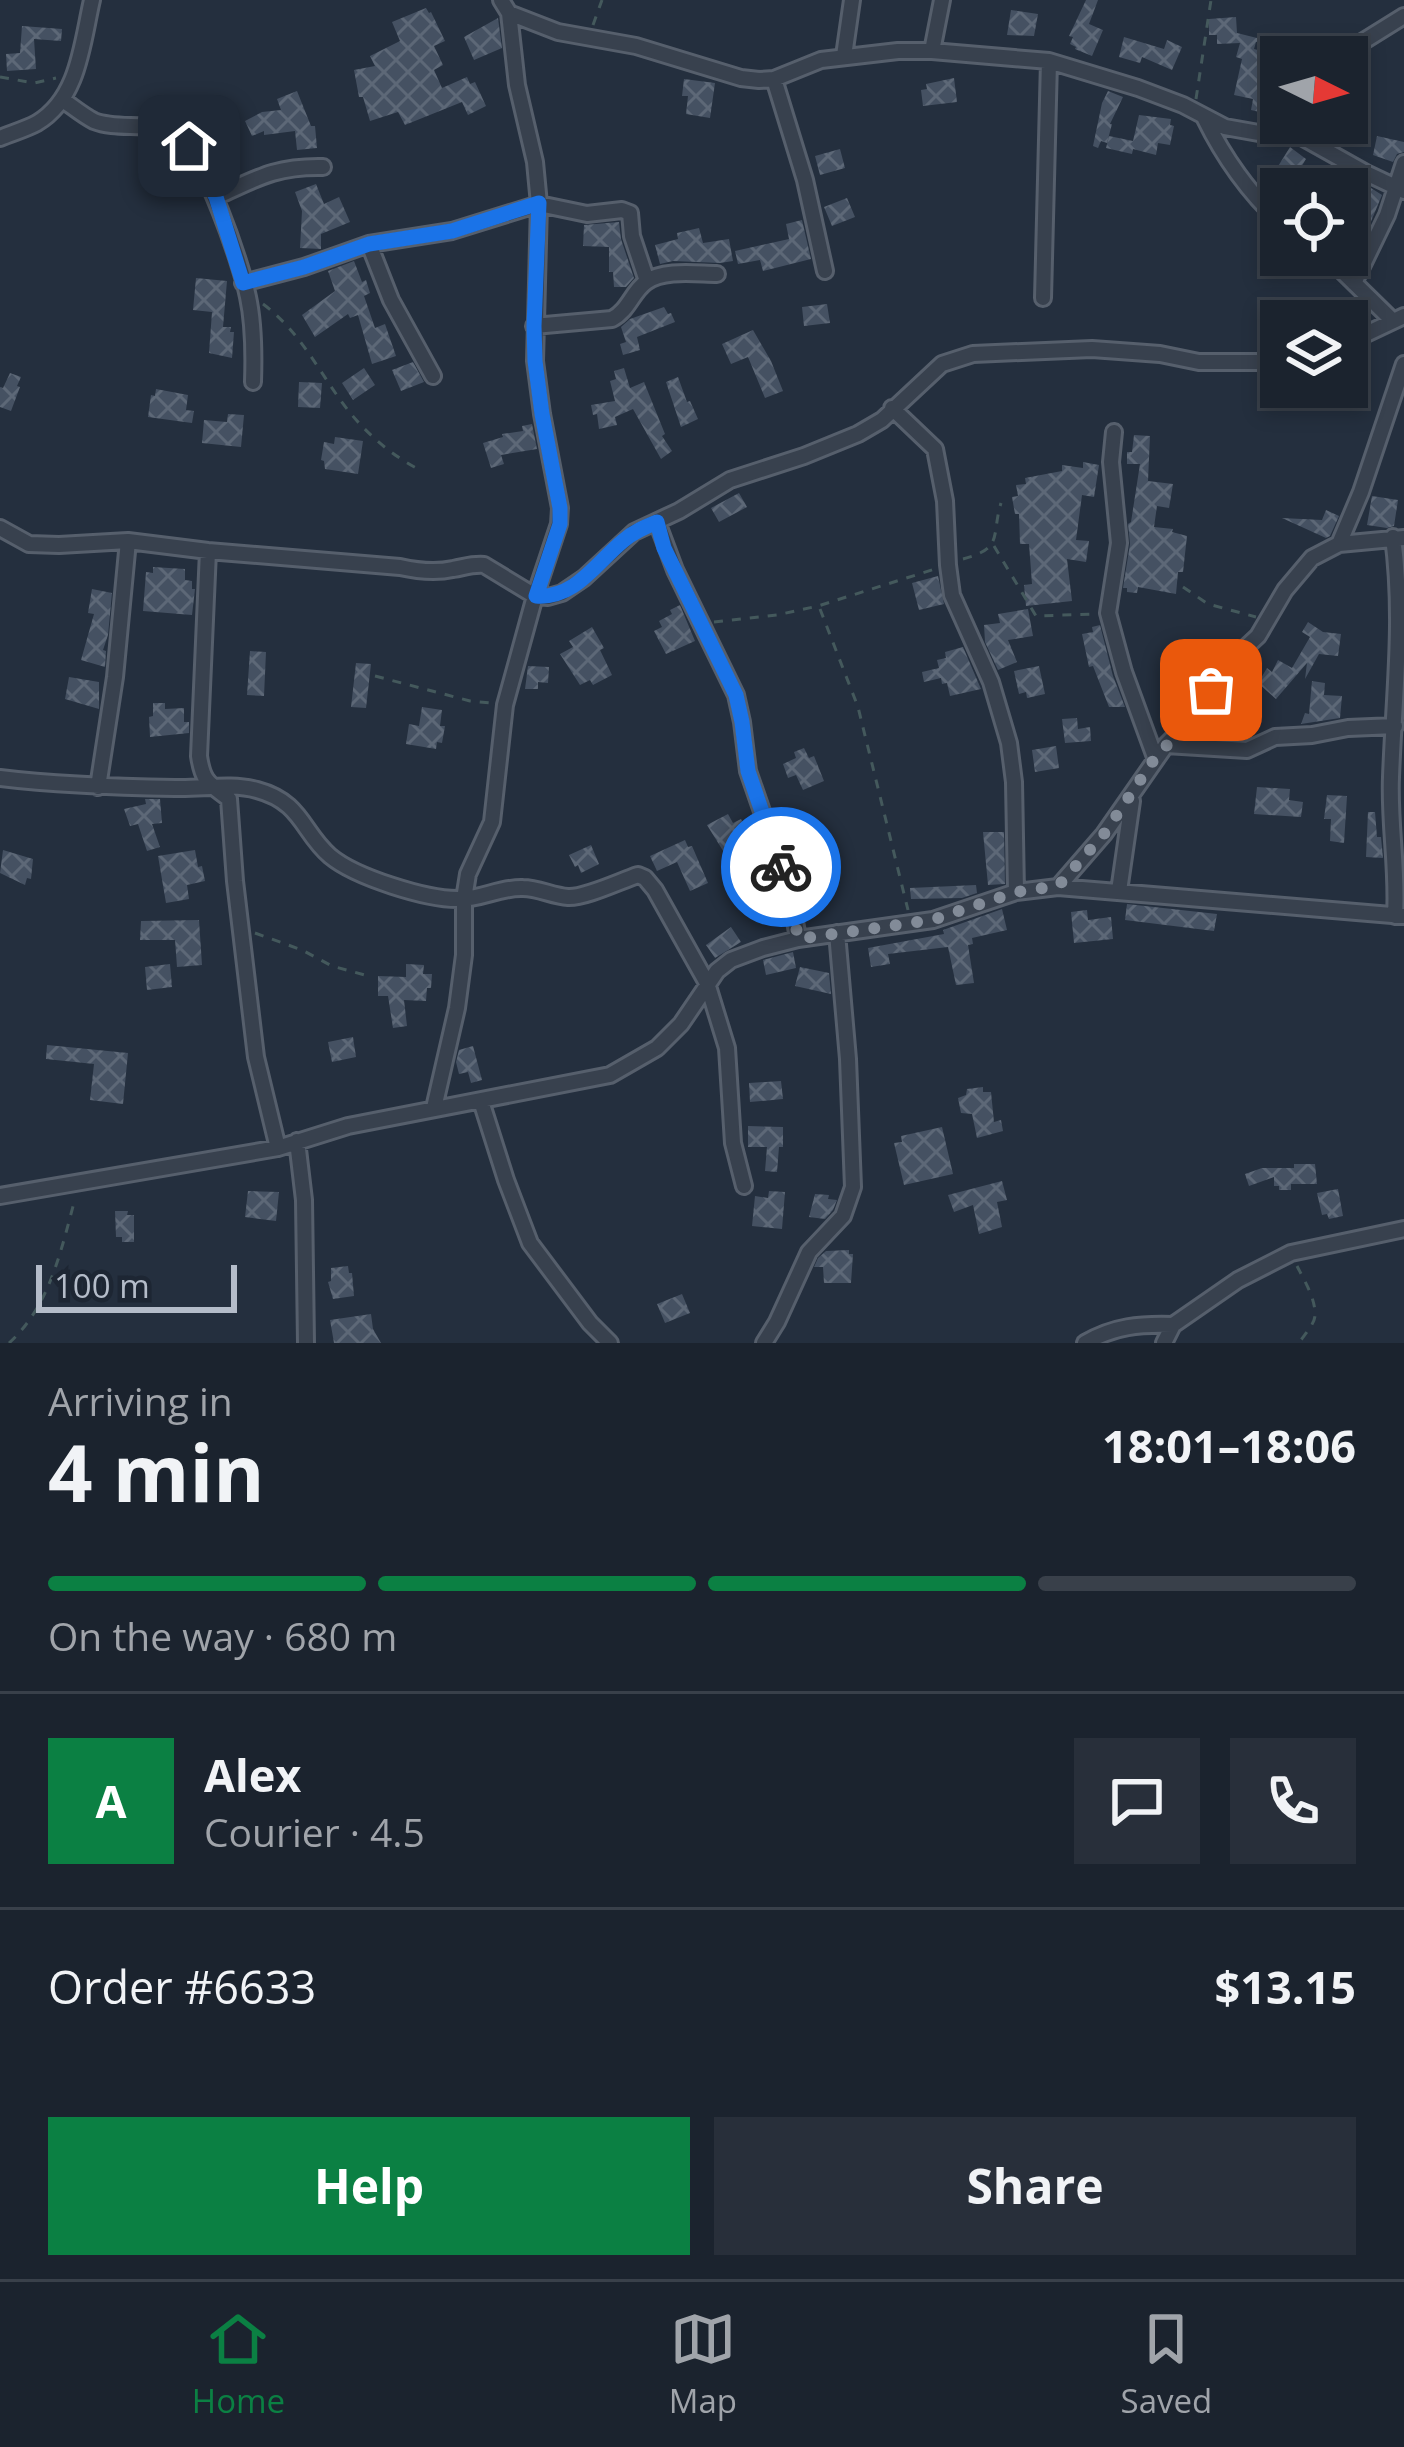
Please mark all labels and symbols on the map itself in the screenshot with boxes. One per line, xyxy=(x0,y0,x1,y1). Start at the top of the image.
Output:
north arrow xyxy=(1260,36,1368,144)
pin xyxy=(138,95,240,197)
pin xyxy=(1160,639,1262,741)
courier xyxy=(721,807,841,927)
scale bar xyxy=(36,1259,237,1312)

